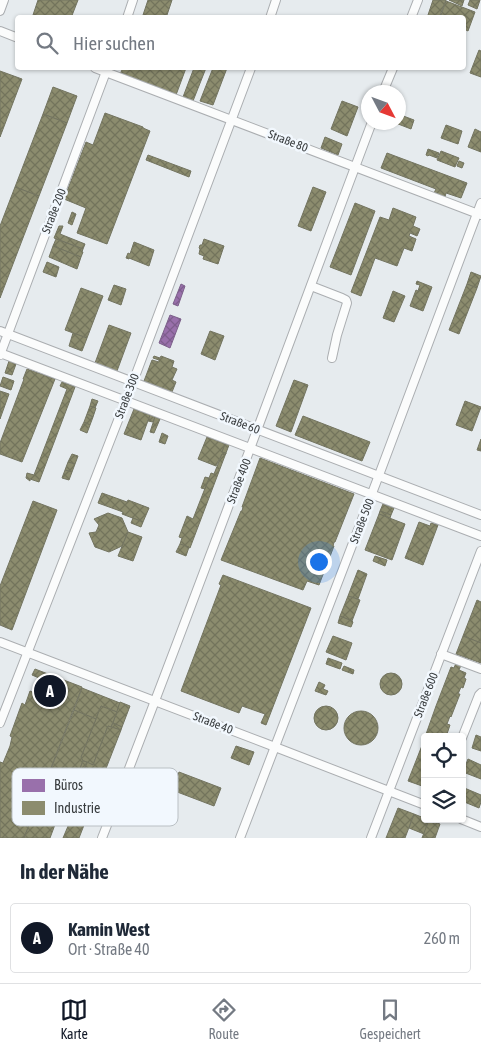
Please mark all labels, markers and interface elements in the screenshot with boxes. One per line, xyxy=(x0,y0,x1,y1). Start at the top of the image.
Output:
search box xyxy=(15,15,466,70)
icon: search xyxy=(33,29,61,57)
text: Hier suchen xyxy=(73,32,155,54)
north arrow xyxy=(361,85,406,130)
street label: Straße 80 xyxy=(266,127,310,155)
street label: Straße 200 xyxy=(39,186,69,235)
street label: Straße 300 xyxy=(112,371,142,420)
street label: Straße 60 xyxy=(218,409,262,437)
street label: Straße 400 xyxy=(224,456,254,505)
street label: Straße 500 xyxy=(347,496,377,545)
your location xyxy=(306,549,332,575)
street label: Straße 600 xyxy=(411,670,441,719)
pin: A xyxy=(34,672,66,710)
street label: Straße 40 xyxy=(191,709,235,737)
map controls xyxy=(421,733,466,823)
button: locate xyxy=(421,733,466,778)
legend xyxy=(12,768,178,826)
text: Büros xyxy=(54,777,83,793)
button: layers xyxy=(421,778,466,823)
text: Industrie xyxy=(54,800,100,816)
text: In der Nähe xyxy=(20,859,109,883)
text: Kamin West xyxy=(68,918,150,940)
text: A xyxy=(33,929,41,947)
text: 260 m xyxy=(424,929,460,947)
text: Ort · Straße 40 xyxy=(68,940,150,958)
tab: Karte xyxy=(60,996,88,1042)
tab: Route xyxy=(209,996,239,1042)
tab: Gespeichert xyxy=(360,996,421,1042)

